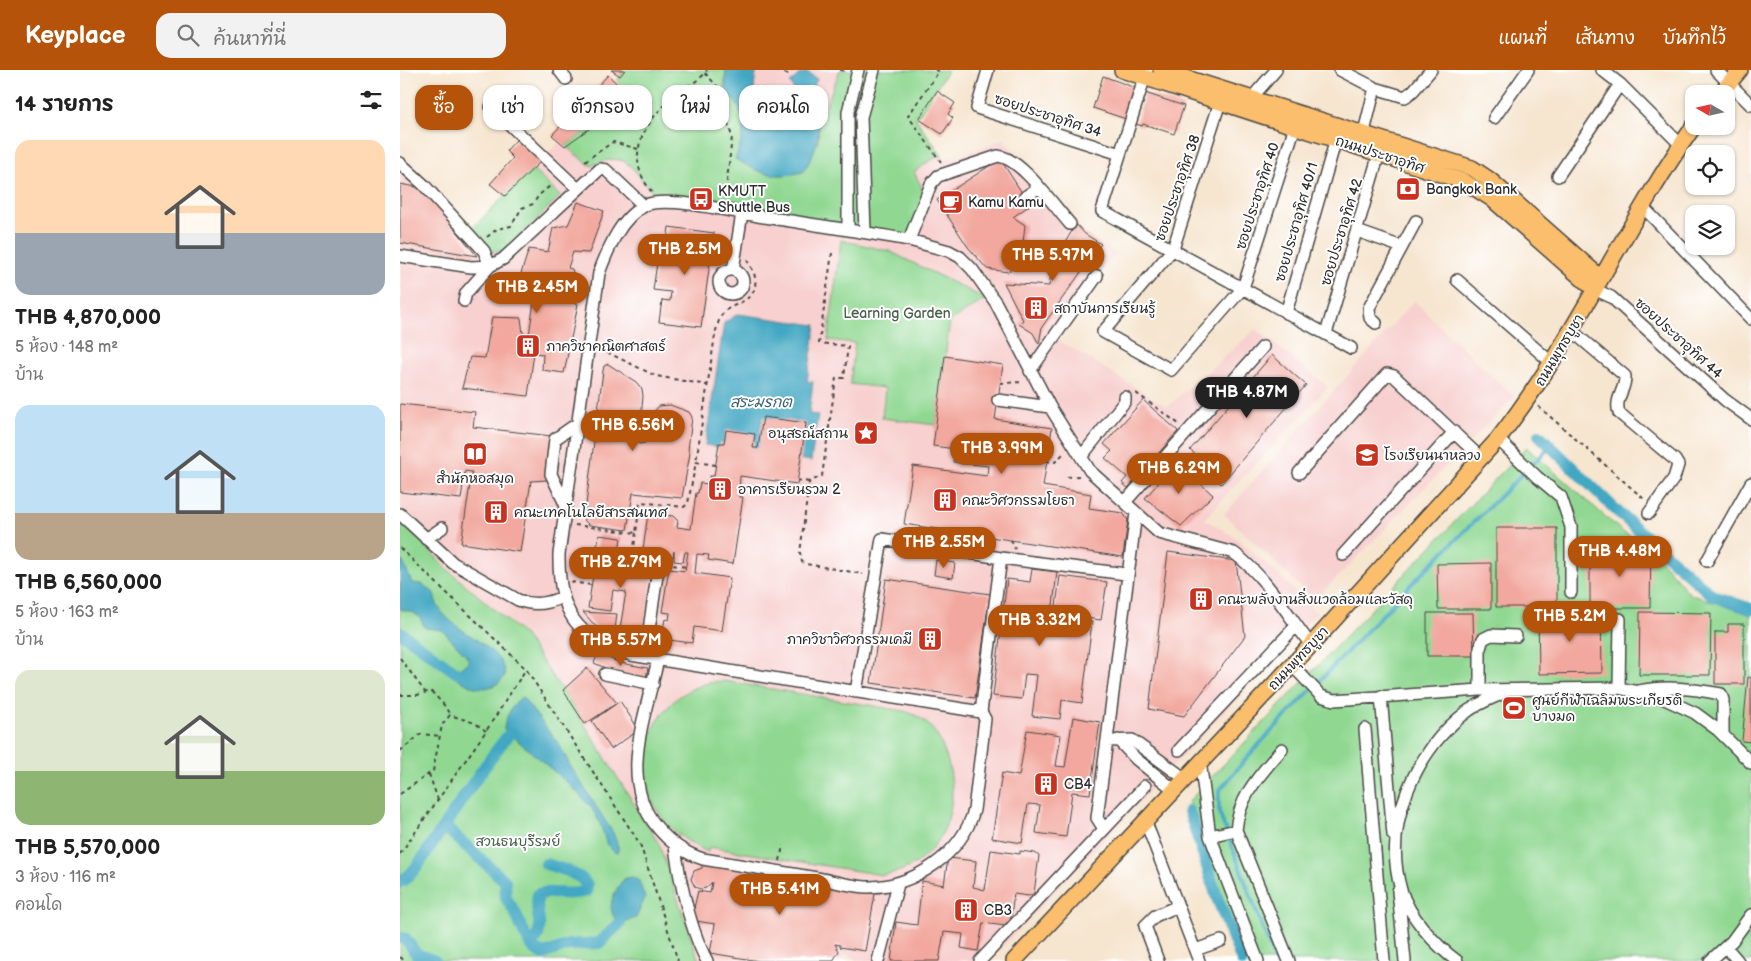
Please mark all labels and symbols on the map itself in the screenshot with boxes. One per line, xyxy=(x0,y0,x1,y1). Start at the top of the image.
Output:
north arrow xyxy=(1685,85,1735,135)
street label: ซอยประชาอุทิศ 34 xyxy=(992,90,1104,142)
street label: ถนนประชาอุทิศ xyxy=(1333,132,1428,178)
street label: ซอยประชาอุทิศ 38 xyxy=(1151,133,1205,244)
street label: ซอยประชาอุทิศ 40 xyxy=(1232,140,1284,252)
street label: ซอยประชาอุทิศ 40/1 xyxy=(1271,161,1323,284)
street label: ซอยประชาอุทิศ 42 xyxy=(1317,176,1367,288)
bank icon: Bangkok Bank xyxy=(1395,176,1421,202)
place label: Bangkok Bank xyxy=(1426,181,1517,198)
place label: KMUTT Shuttle Bus xyxy=(718,183,790,216)
bus stop icon: KMUTT Shuttle Bus xyxy=(688,186,714,212)
cafe icon: Kamu Kamu xyxy=(938,189,964,215)
place label: Kamu Kamu xyxy=(968,194,1044,211)
pin: THB 2.5M xyxy=(633,234,737,276)
pin: THB 5.97M xyxy=(996,240,1110,282)
pin: THB 2.45M xyxy=(480,272,594,314)
building icon: สถาบันการเรียนรู้ xyxy=(1023,295,1049,321)
street label: ซอยประชาอุทิศ 44 xyxy=(1631,295,1726,383)
place label: สถาบันการเรียนรู้ xyxy=(1054,300,1156,318)
park label: Learning Garden xyxy=(843,305,951,322)
street label: ถนนพุทธบูชา xyxy=(1531,311,1588,390)
building icon: ภาควิชาคณิตศาสตร์ xyxy=(515,333,541,359)
place label: ภาควิชาคณิตศาสตร์ xyxy=(546,337,666,355)
pin: THB 4.87M xyxy=(1190,376,1304,419)
water label: สระมรกต xyxy=(730,393,793,412)
pin: THB 6.56M xyxy=(576,410,690,452)
place icon: อนุสรณ์สถาน xyxy=(853,420,879,446)
place label: อนุสรณ์สถาน xyxy=(768,424,849,443)
pin: THB 3.99M xyxy=(945,432,1059,475)
library icon: สำนักหอสมุด xyxy=(462,441,488,467)
school or university icon: โรงเรียนนาหลวง xyxy=(1354,442,1380,468)
place label: โรงเรียนนาหลวง xyxy=(1384,446,1481,464)
pin: THB 6.29M xyxy=(1122,452,1236,495)
place label: สำนักหอสมุด xyxy=(436,470,514,488)
building icon: อาคารเรียนรวม 2 xyxy=(707,476,733,502)
place label: อาคารเรียนรวม 2 xyxy=(738,481,841,498)
building icon: คณะวิศวกรรมโยธา xyxy=(932,487,958,513)
place label: คณะวิศวกรรมโยธา xyxy=(962,491,1075,509)
building icon: คณะเทคโนโลยีสารสนเทศ xyxy=(483,499,509,525)
place label: คณะเทคโนโลยีสารสนเทศ xyxy=(514,503,669,521)
pin: THB 2.55M xyxy=(887,526,1001,569)
pin: THB 4.48M xyxy=(1563,536,1677,578)
pin: THB 2.79M xyxy=(564,546,678,589)
building icon: คณะพลังงานสิ่งแวดล้อมและวัสดุ xyxy=(1188,586,1214,612)
place label: คณะพลังงานสิ่งแวดล้อมและวัสดุ xyxy=(1218,587,1413,609)
pin: THB 5.2M xyxy=(1518,600,1622,643)
pin: THB 3.32M xyxy=(983,604,1097,647)
street label: ถนนพุทธบูชา xyxy=(1265,623,1333,694)
pin: THB 5.57M xyxy=(564,624,678,667)
building icon: ภาควิชาวิศวกรรมเคมี xyxy=(917,626,943,652)
place label: ภาควิชาวิศวกรรมเคมี xyxy=(787,631,912,648)
place label: ศูนย์กีฬาเฉลิมพระเกียรติ บางมด xyxy=(1532,691,1682,725)
sports icon: ศูนย์กีฬาเฉลิมพระเกียรติ บางมด xyxy=(1501,695,1527,721)
building icon: CB4 xyxy=(1033,771,1059,797)
place label: CB4 xyxy=(1064,776,1093,793)
park label: สวนธนบุรีรมย์ xyxy=(475,832,561,851)
pin: THB 5.41M xyxy=(723,874,837,916)
building icon: CB3 xyxy=(953,897,979,923)
place label: CB3 xyxy=(984,902,1012,919)

